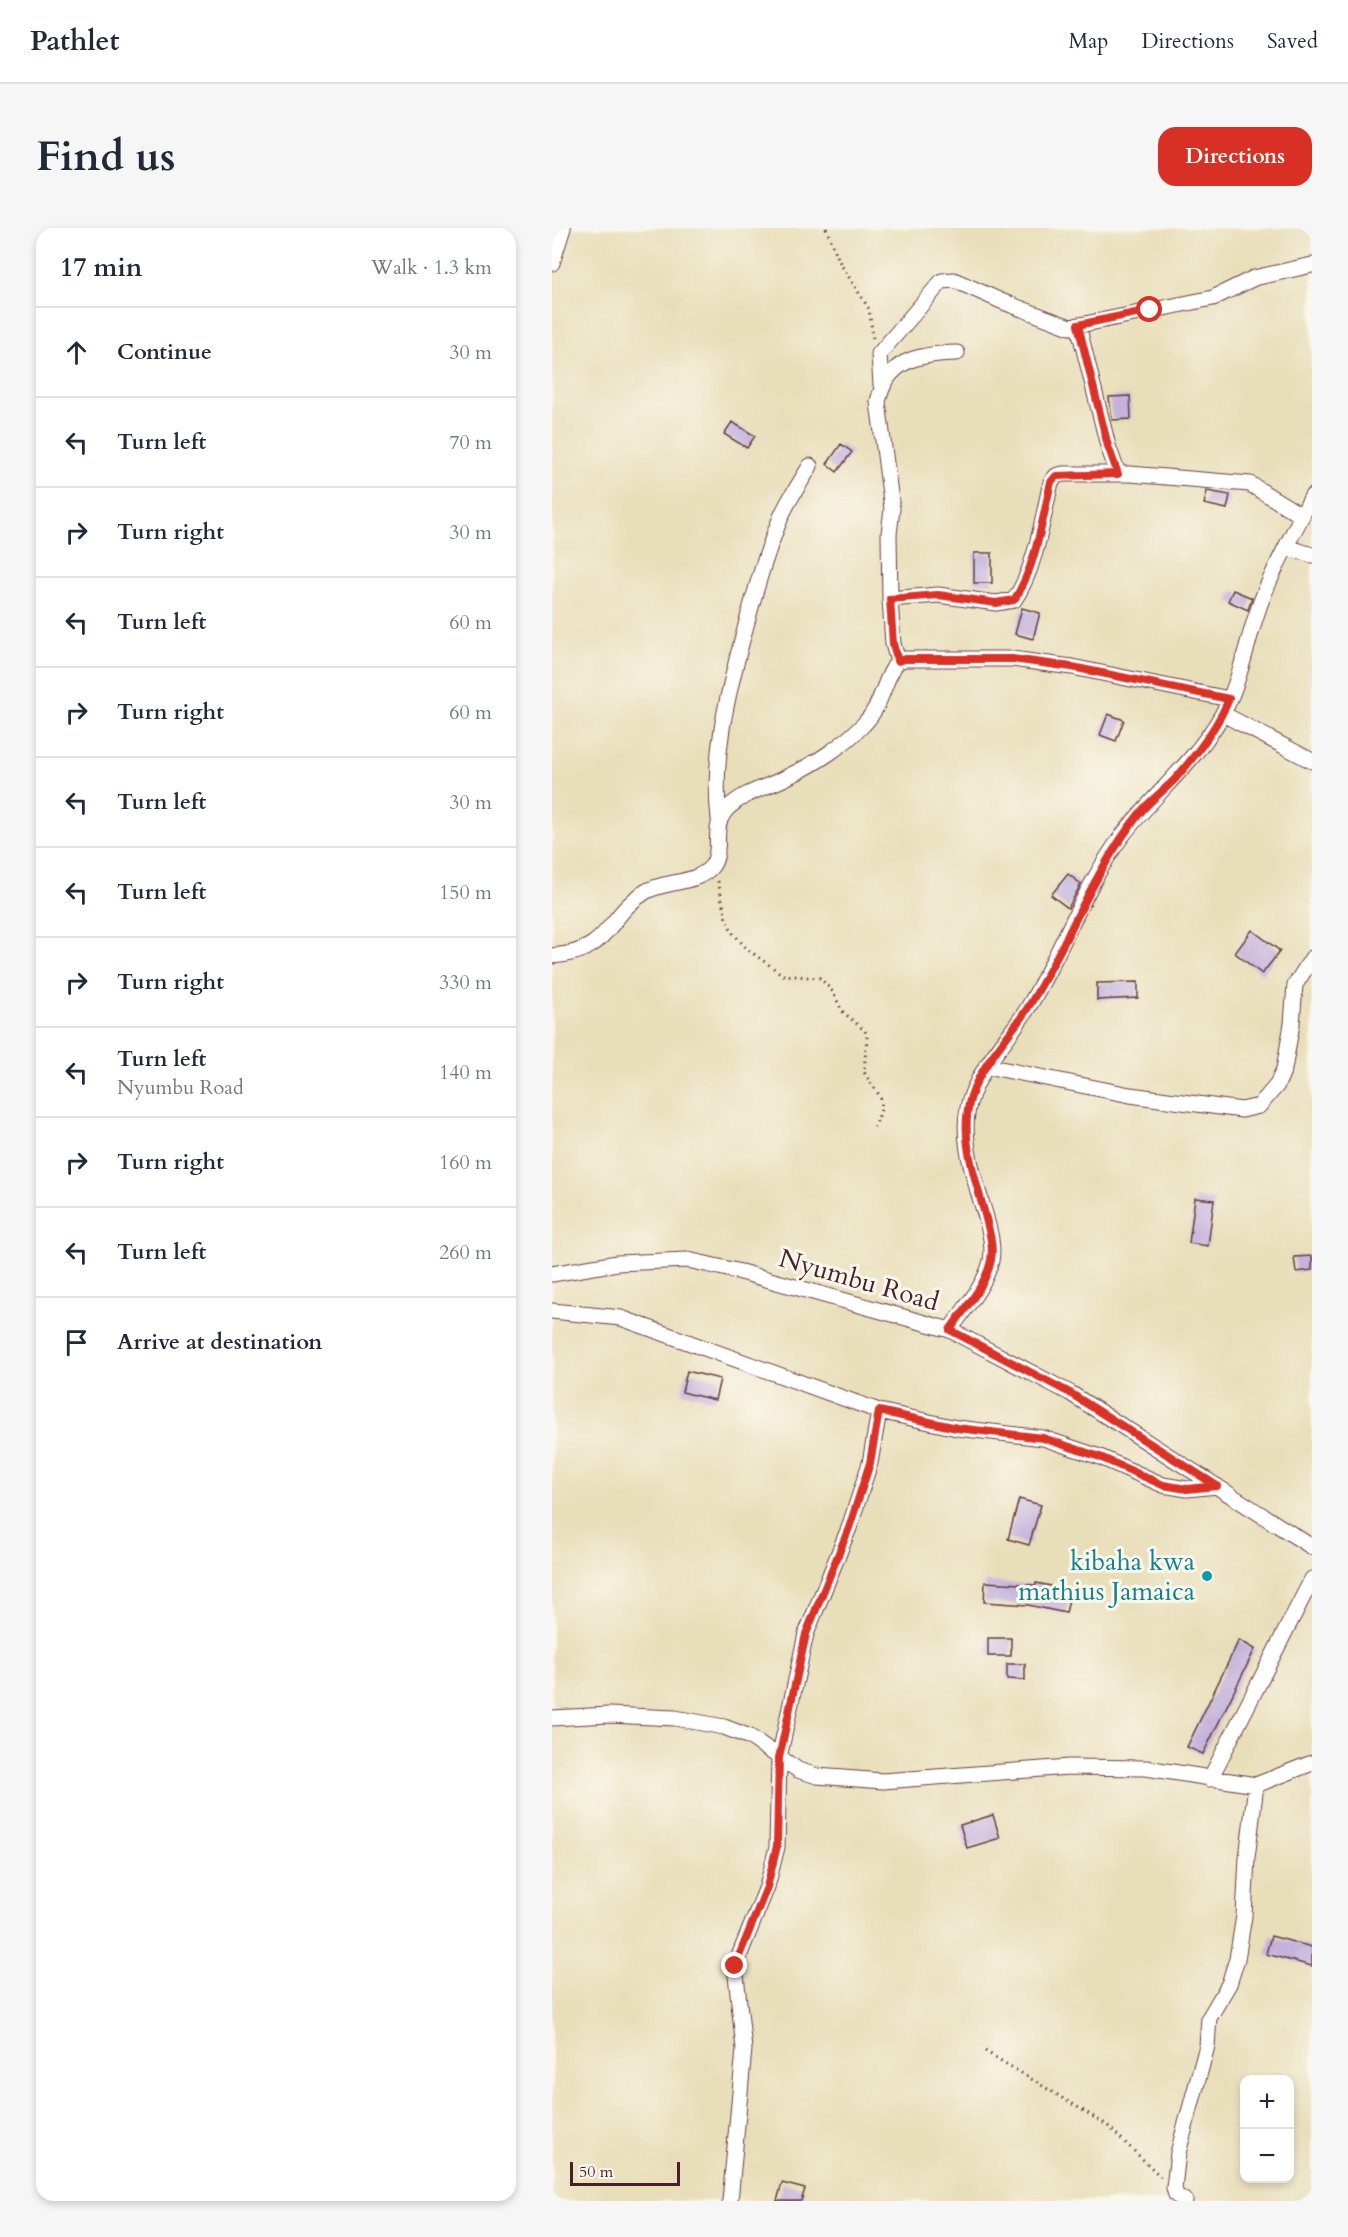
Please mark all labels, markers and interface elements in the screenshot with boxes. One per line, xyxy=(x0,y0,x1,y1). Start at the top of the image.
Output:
text: Pathlet xyxy=(30,22,119,60)
text: Map xyxy=(1068,27,1108,56)
text: Directions xyxy=(1141,27,1234,56)
text: Saved xyxy=(1267,27,1318,56)
button: Directions xyxy=(1158,127,1312,186)
text: Find us xyxy=(36,128,176,185)
text: 17 min xyxy=(60,250,143,285)
text: Walk · 1.3 km xyxy=(371,254,492,281)
route start xyxy=(1136,296,1162,322)
icon: ahead xyxy=(60,336,93,369)
text: Continue xyxy=(117,337,212,367)
text: 30 m xyxy=(449,339,492,366)
icon: left xyxy=(60,426,93,459)
text: Turn left xyxy=(117,427,206,457)
text: 70 m xyxy=(449,429,492,456)
icon: right xyxy=(60,516,93,549)
text: Turn right xyxy=(117,517,224,547)
text: 30 m xyxy=(449,519,492,546)
icon: left xyxy=(60,606,93,639)
text: Turn left xyxy=(117,607,206,637)
text: 60 m xyxy=(449,609,492,636)
icon: right xyxy=(60,696,93,729)
text: Turn right xyxy=(117,697,224,727)
text: 60 m xyxy=(449,699,492,726)
icon: left xyxy=(60,786,93,819)
text: Turn left xyxy=(117,787,206,817)
text: 30 m xyxy=(449,789,492,816)
icon: left xyxy=(60,876,93,909)
text: Turn left xyxy=(117,877,206,907)
text: 150 m xyxy=(439,879,492,906)
icon: right xyxy=(60,966,93,999)
text: Turn right xyxy=(117,967,224,997)
text: 330 m xyxy=(439,969,492,996)
text: Turn left xyxy=(117,1044,206,1074)
icon: left xyxy=(60,1056,93,1089)
text: 140 m xyxy=(439,1059,492,1086)
text: Nyumbu Road xyxy=(117,1074,244,1101)
icon: right xyxy=(60,1146,93,1179)
text: Turn right xyxy=(117,1147,224,1177)
text: 160 m xyxy=(439,1149,492,1176)
icon: left xyxy=(60,1236,93,1269)
text: Turn left xyxy=(117,1237,206,1267)
text: 260 m xyxy=(439,1239,492,1266)
street label: Nyumbu Road xyxy=(775,1241,943,1320)
icon: arrive xyxy=(60,1326,93,1359)
text: Arrive at destination xyxy=(117,1327,322,1357)
place label: kibaha kwa mathius Jamaica xyxy=(1018,1544,1195,1609)
marker: kibaha kwa mathius Jamaica xyxy=(1200,1569,1214,1583)
route end xyxy=(721,1952,747,1978)
map controls xyxy=(1240,2075,1294,2183)
button: + xyxy=(1240,2075,1294,2129)
button: − xyxy=(1240,2129,1294,2183)
scale bar xyxy=(570,2159,680,2186)
text: 50 m xyxy=(579,2161,613,2183)

